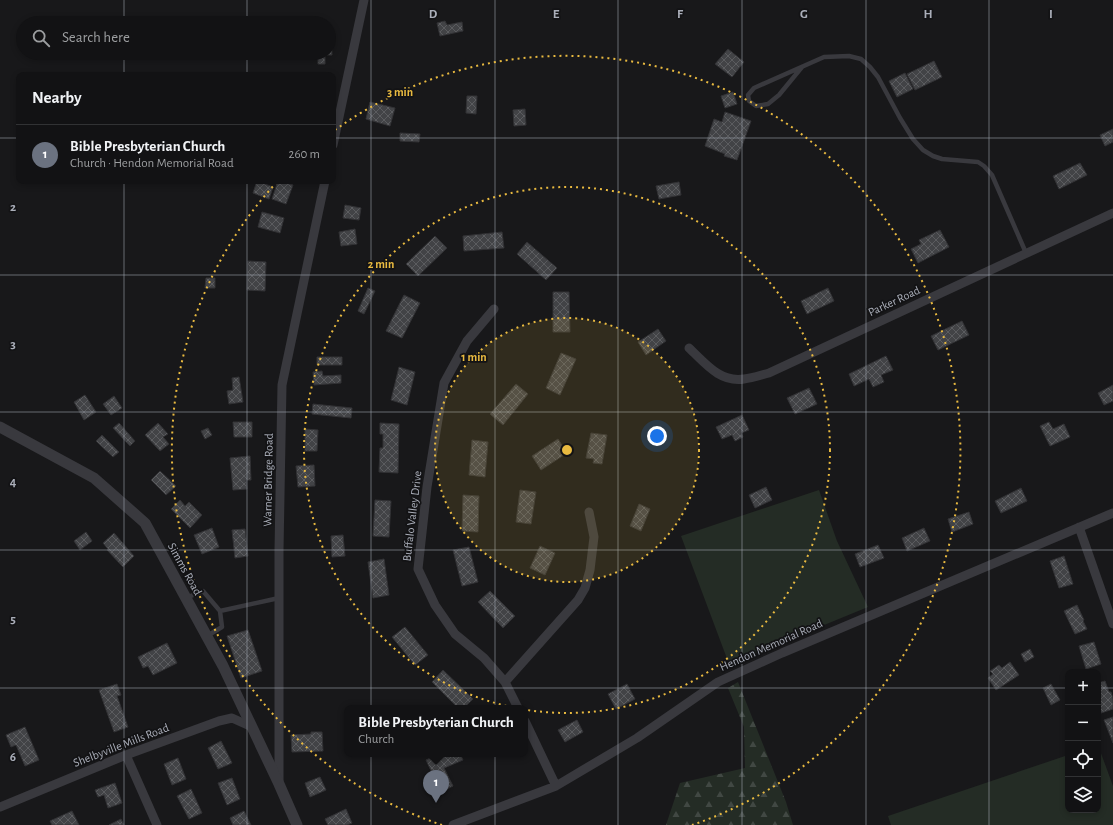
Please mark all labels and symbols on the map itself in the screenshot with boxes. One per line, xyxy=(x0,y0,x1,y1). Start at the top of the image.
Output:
text: D xyxy=(429,8,438,21)
text: E xyxy=(553,8,560,21)
text: F xyxy=(677,8,684,21)
text: G xyxy=(800,8,808,21)
text: H xyxy=(923,8,933,21)
text: I xyxy=(1049,8,1053,21)
text: 3 min xyxy=(387,86,413,98)
text: 2 xyxy=(10,201,16,214)
text: 2 min xyxy=(368,258,394,270)
street label: Parker Road xyxy=(866,284,922,318)
text: 3 xyxy=(10,338,16,351)
text: 1 min xyxy=(461,351,487,363)
your location xyxy=(647,426,667,446)
street label: Warner Bridge Road xyxy=(261,433,275,527)
centre of rings xyxy=(560,443,574,457)
street label: Buffalo Valley Drive xyxy=(400,470,425,562)
text: 4 xyxy=(10,476,17,489)
street label: Simms Road xyxy=(166,541,204,597)
text: 5 xyxy=(10,613,16,626)
street label: Hendon Memorial Road xyxy=(718,617,824,673)
street label: Shelbyville Mills Road xyxy=(72,721,171,770)
text: 6 xyxy=(10,751,16,764)
pin: 1 xyxy=(423,770,449,803)

